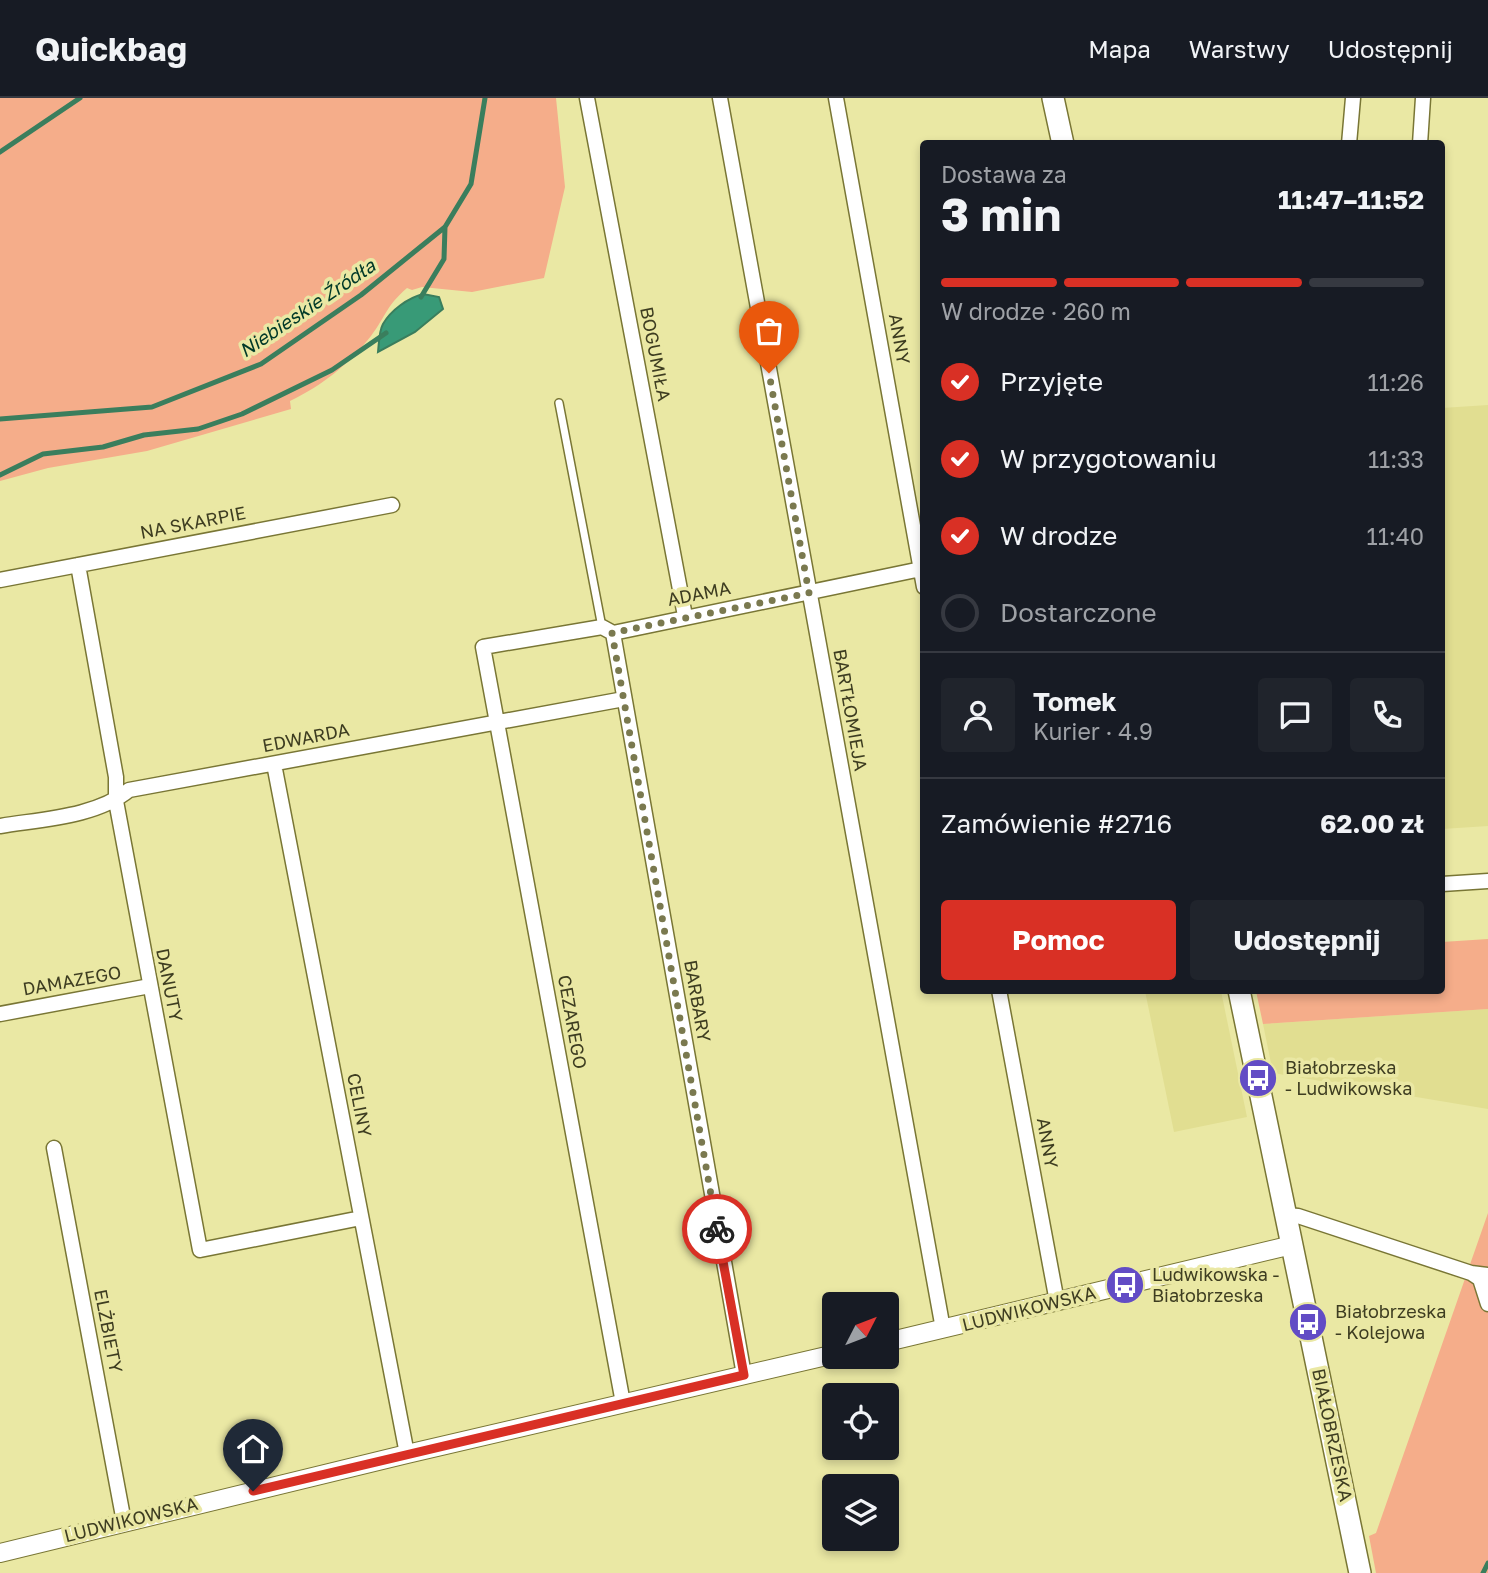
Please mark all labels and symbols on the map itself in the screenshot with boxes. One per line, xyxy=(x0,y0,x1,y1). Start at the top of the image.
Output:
water label: Niebieskie Źródła xyxy=(234,253,380,362)
pin xyxy=(739,301,799,373)
street label: BOGUMIŁA xyxy=(636,305,676,403)
street label: ANNY xyxy=(885,312,915,366)
street label: NA SKARPIE xyxy=(138,501,248,543)
street label: ADAMA xyxy=(665,576,732,610)
street label: BARTŁOMIEJA xyxy=(829,647,873,773)
street label: EDWARDA xyxy=(260,718,351,756)
street label: DANUTY xyxy=(152,946,188,1024)
street label: BARBARY xyxy=(680,958,716,1044)
street label: DAMAZEGO xyxy=(21,961,123,999)
street label: CEZAREGO xyxy=(554,973,592,1071)
place label: Białobrzeska - Ludwikowska xyxy=(1285,1056,1412,1099)
bus stop icon: Białobrzeska - Ludwikowska xyxy=(1237,1057,1279,1099)
street label: CELINY xyxy=(343,1071,377,1139)
street label: ANNY xyxy=(1033,1116,1063,1170)
courier xyxy=(682,1194,752,1264)
place label: Ludwikowska - Białobrzeska xyxy=(1152,1263,1279,1306)
bus stop icon: Ludwikowska - Białobrzeska xyxy=(1104,1264,1146,1306)
street label: LUDWIKOWSKA xyxy=(960,1281,1098,1335)
street label: ELŻBIETY xyxy=(90,1287,128,1375)
north arrow xyxy=(822,1292,900,1368)
place label: Białobrzeska - Kolejowa xyxy=(1335,1300,1446,1343)
bus stop icon: Białobrzeska - Kolejowa xyxy=(1287,1301,1329,1343)
street label: BIAŁOBRZESKA xyxy=(1308,1366,1358,1503)
pin xyxy=(223,1419,283,1491)
street label: LUDWIKOWSKA xyxy=(62,1492,200,1546)

